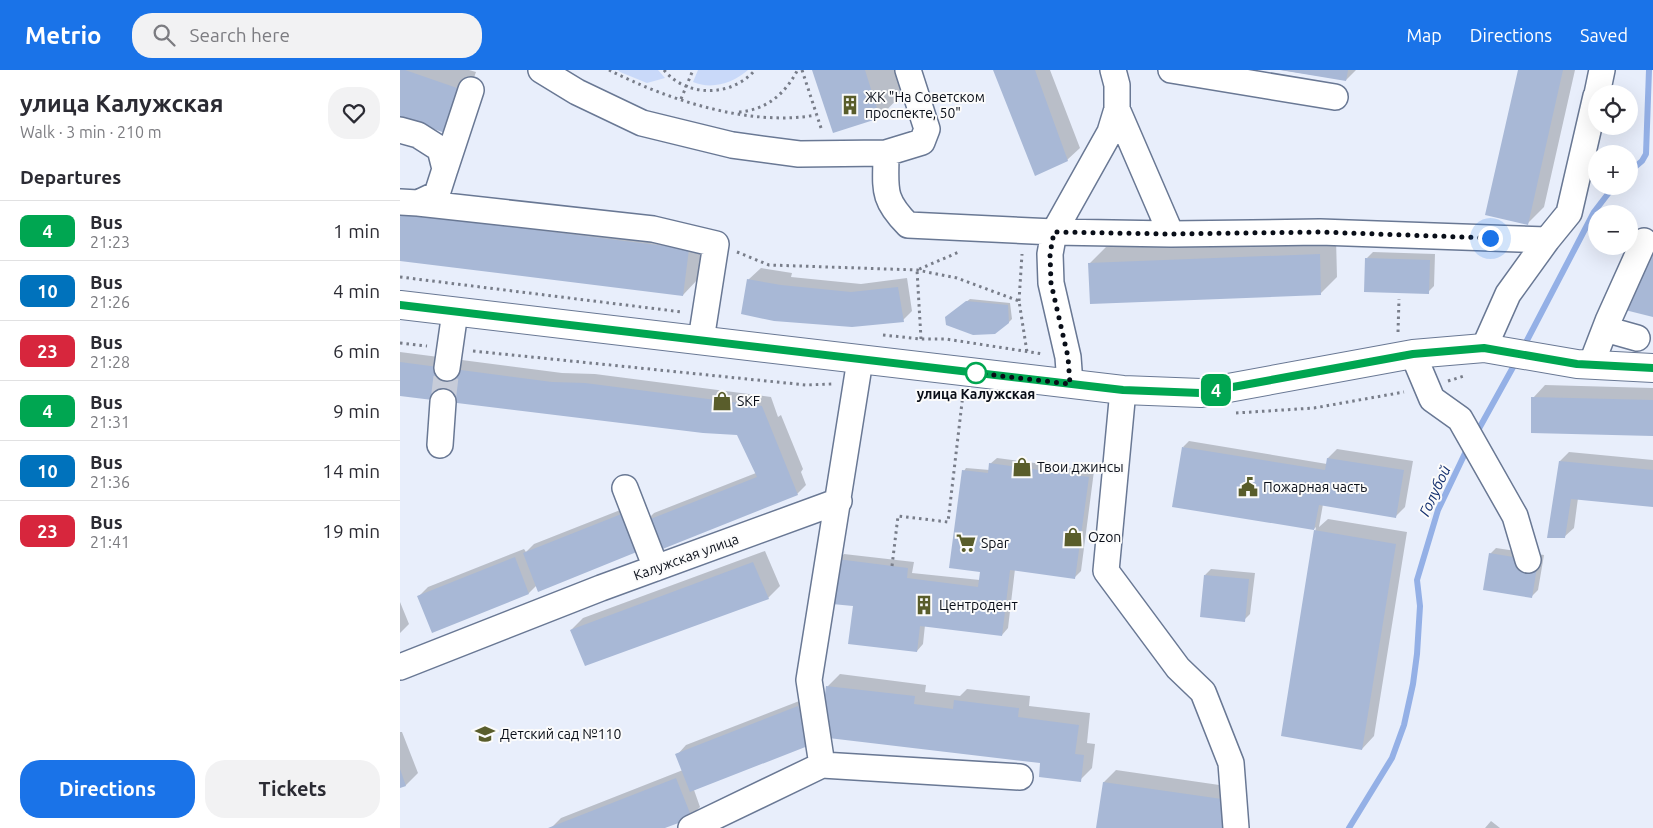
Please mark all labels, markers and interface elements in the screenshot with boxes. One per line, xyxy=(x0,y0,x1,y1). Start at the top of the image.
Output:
search box xyxy=(132,13,482,58)
icon: search xyxy=(150,21,178,49)
text: Metrio xyxy=(25,22,102,49)
text: Search here xyxy=(190,24,290,46)
text: Map xyxy=(1406,25,1442,45)
text: Directions xyxy=(1470,25,1552,45)
text: Saved xyxy=(1580,25,1628,45)
map controls xyxy=(1588,85,1638,255)
button: locate xyxy=(1588,85,1638,135)
button: heart xyxy=(328,87,380,139)
place label: ЖК "На Советском проспекте, 50" xyxy=(865,89,985,121)
text: улица Калужская xyxy=(20,90,223,117)
building icon: ЖК "На Советском проспекте, 50" xyxy=(839,94,861,116)
text: Walk · 3 min · 210 m xyxy=(20,123,162,141)
button: + xyxy=(1588,145,1638,195)
text: Departures xyxy=(20,166,121,188)
button: − xyxy=(1588,205,1638,255)
text: Bus xyxy=(90,211,123,233)
text: 1 min xyxy=(333,220,380,242)
text: 4 xyxy=(42,221,53,241)
your location xyxy=(1478,226,1503,251)
text: 21:23 xyxy=(90,233,130,251)
text: Bus xyxy=(90,271,123,293)
text: 4 min xyxy=(333,280,380,302)
text: 10 xyxy=(37,281,58,301)
text: 21:26 xyxy=(90,293,130,311)
text: Bus xyxy=(90,331,123,353)
text: 6 min xyxy=(333,340,380,362)
text: 23 xyxy=(37,341,58,361)
text: 21:28 xyxy=(90,353,130,371)
marker: улица Калужская xyxy=(965,362,987,384)
line badge: 4 xyxy=(1200,374,1232,406)
text: 4 xyxy=(1211,380,1221,400)
place label: улица Калужская xyxy=(917,386,1035,402)
shop icon: SKF xyxy=(711,390,733,412)
text: Bus xyxy=(90,391,123,413)
place label: SKF xyxy=(737,393,760,409)
text: 9 min xyxy=(333,400,380,422)
text: 4 xyxy=(42,401,53,421)
text: 21:31 xyxy=(90,413,130,431)
text: Bus xyxy=(90,451,123,473)
shop icon: Твои джинсы xyxy=(1011,456,1033,478)
place label: Твои джинсы xyxy=(1037,459,1124,475)
text: 14 min xyxy=(322,460,380,482)
text: 10 xyxy=(37,461,58,481)
water label: Голубой xyxy=(1415,463,1454,519)
text: 21:36 xyxy=(90,473,130,491)
public building icon: Пожарная часть xyxy=(1237,476,1259,498)
place label: Пожарная часть xyxy=(1263,479,1367,495)
text: Bus xyxy=(90,511,123,533)
text: 19 min xyxy=(322,520,380,542)
text: 23 xyxy=(37,521,58,541)
shop icon: Ozon xyxy=(1062,526,1084,548)
place label: Ozon xyxy=(1088,529,1121,545)
street label: Калужская улица xyxy=(631,531,741,583)
supermarket icon: Spar xyxy=(955,532,977,554)
text: 21:41 xyxy=(90,533,130,551)
place label: Spar xyxy=(981,535,1010,551)
building icon: Центродент xyxy=(913,594,935,616)
place label: Центродент xyxy=(939,597,1018,613)
school or university icon: Детский сад №110 xyxy=(474,723,496,745)
place label: Детский сад №110 xyxy=(500,726,622,742)
button: Directions xyxy=(20,760,195,818)
button: Tickets xyxy=(205,760,380,818)

